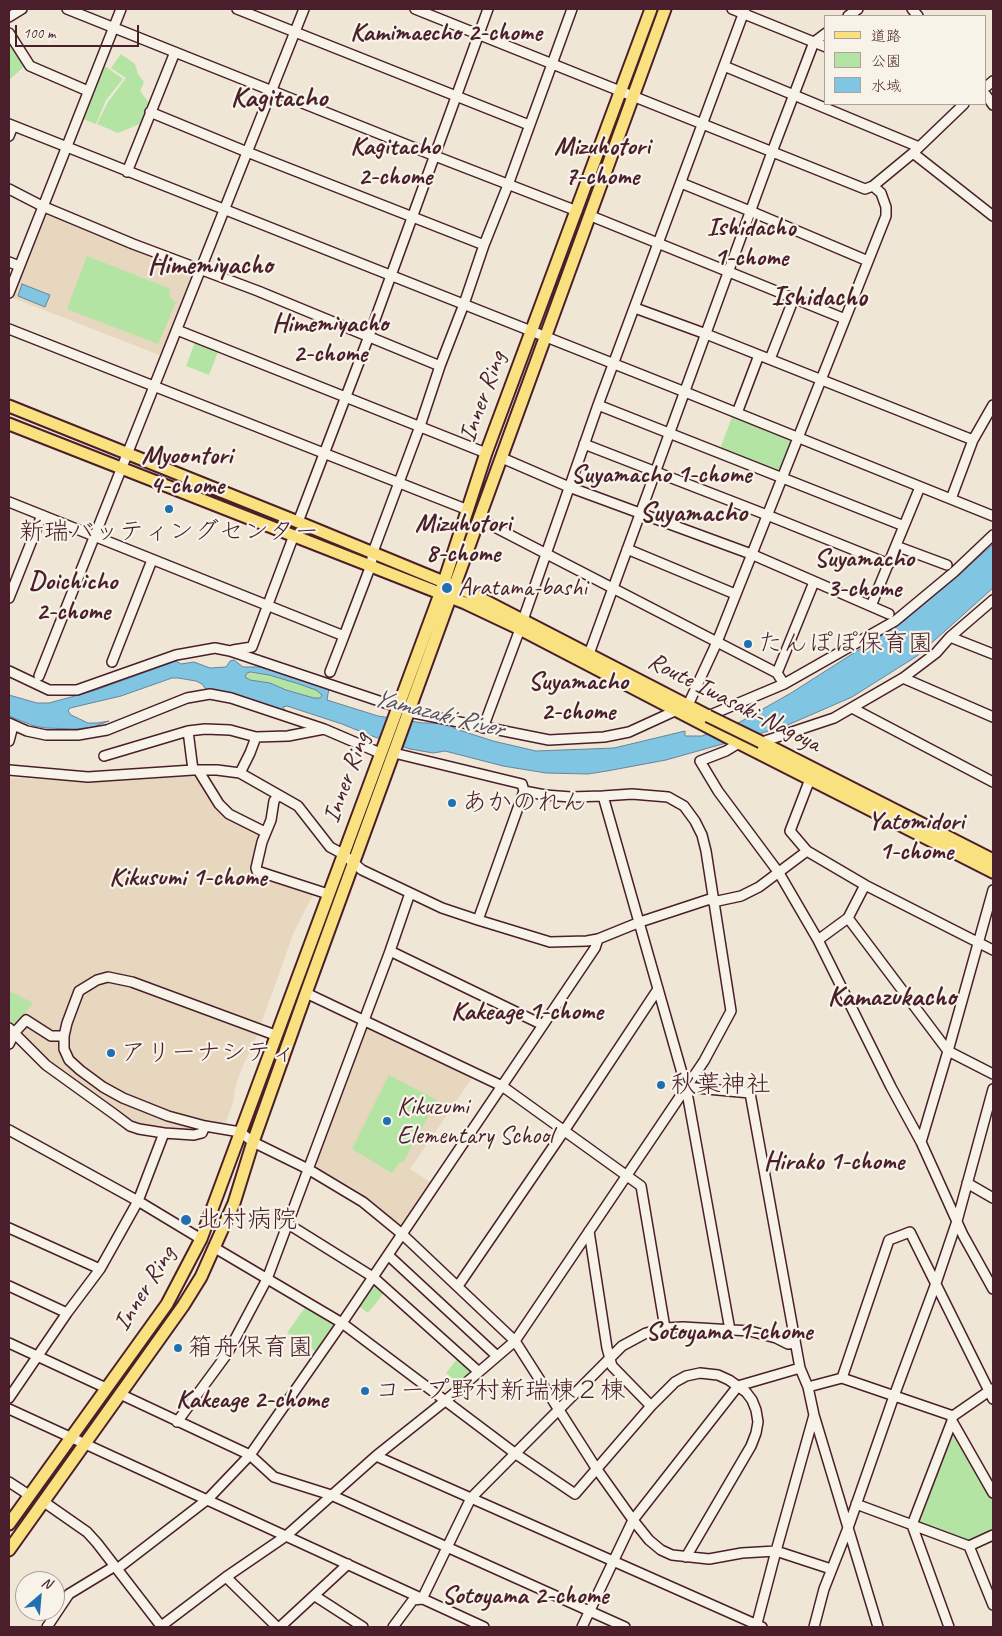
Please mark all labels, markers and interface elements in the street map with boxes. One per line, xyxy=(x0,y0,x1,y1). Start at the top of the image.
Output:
scale bar xyxy=(18,15,141,47)
legend xyxy=(824,15,987,105)
district label: Kamimaecho 2-chome xyxy=(350,17,542,49)
text: 100 m xyxy=(23,24,55,43)
text: 道路 xyxy=(871,27,901,46)
text: 公園 xyxy=(871,52,901,71)
text: 水域 xyxy=(871,77,901,96)
district label: Kagitacho xyxy=(231,82,327,116)
district label: Kagitacho 2-chome xyxy=(350,131,440,192)
district label: Mizuhotori 7-chome xyxy=(554,131,650,192)
district label: Ishidacho 1-chome xyxy=(707,212,795,274)
district label: Himemiyacho xyxy=(147,249,273,283)
district label: Ishidacho xyxy=(771,281,867,315)
district label: Himemiyacho 2-chome xyxy=(272,308,388,369)
street label: Inner Ring xyxy=(453,348,513,446)
district label: Myoontori 4-chome xyxy=(142,440,232,502)
district label: Suyamacho 1-chome xyxy=(571,459,751,491)
district label: Suyamacho xyxy=(639,497,747,531)
marker: 新瑞バッティングセンター xyxy=(163,503,175,515)
district label: Mizuhotori 8-chome xyxy=(415,508,511,570)
place label: 新瑞バッティングセンター xyxy=(19,517,319,547)
district label: Suyamacho 3-chome xyxy=(814,543,914,604)
district label: Doichicho 2-chome xyxy=(29,566,117,628)
place label: Aratama-bashi xyxy=(458,573,587,603)
marker: Aratama-bashi xyxy=(440,581,454,595)
place label: たんぽぽ保育園 xyxy=(758,629,933,659)
marker: たんぽぽ保育園 xyxy=(742,638,754,650)
street label: Route Iwasaki-Nagoya xyxy=(643,647,825,759)
district label: Suyamacho 2-chome xyxy=(528,666,628,728)
water label: Yamazaki River xyxy=(370,683,506,745)
street label: Inner Ring xyxy=(317,729,377,827)
place label: あかのれん xyxy=(462,788,587,818)
marker: あかのれん xyxy=(446,797,458,809)
district label: Yatomidori 1-chome xyxy=(868,806,964,868)
district label: Kikusumi 1-chome xyxy=(109,862,267,894)
district label: Kamazukacho xyxy=(828,981,956,1015)
district label: Kakeage 1-chome xyxy=(451,996,603,1028)
place label: アリーナシティ xyxy=(121,1038,296,1068)
marker: アリーナシティ xyxy=(105,1047,117,1059)
place label: 秋葉神社 xyxy=(671,1070,771,1100)
marker: 秋葉神社 xyxy=(655,1079,667,1091)
place label: Kikuzumi Elementary School xyxy=(397,1092,553,1151)
marker: Kikuzumi Elementary School xyxy=(381,1115,393,1127)
district label: Hirako 1-chome xyxy=(764,1146,904,1178)
place label: 北村病院 xyxy=(197,1205,297,1235)
marker: 北村病院 xyxy=(179,1213,193,1227)
street label: Inner Ring xyxy=(107,1241,183,1337)
district label: Sotoyama 1-chome xyxy=(645,1316,813,1348)
place label: 箱舟保育園 xyxy=(188,1333,313,1363)
marker: 箱舟保育園 xyxy=(172,1342,184,1354)
place label: コープ野村新瑞棟２棟 xyxy=(375,1376,625,1406)
district label: Kakeage 2-chome xyxy=(176,1384,328,1416)
marker: コープ野村新瑞棟２棟 xyxy=(359,1385,371,1397)
north arrow xyxy=(15,1571,65,1621)
text: N xyxy=(39,1574,54,1593)
district label: Sotoyama 2-chome xyxy=(441,1580,609,1612)

